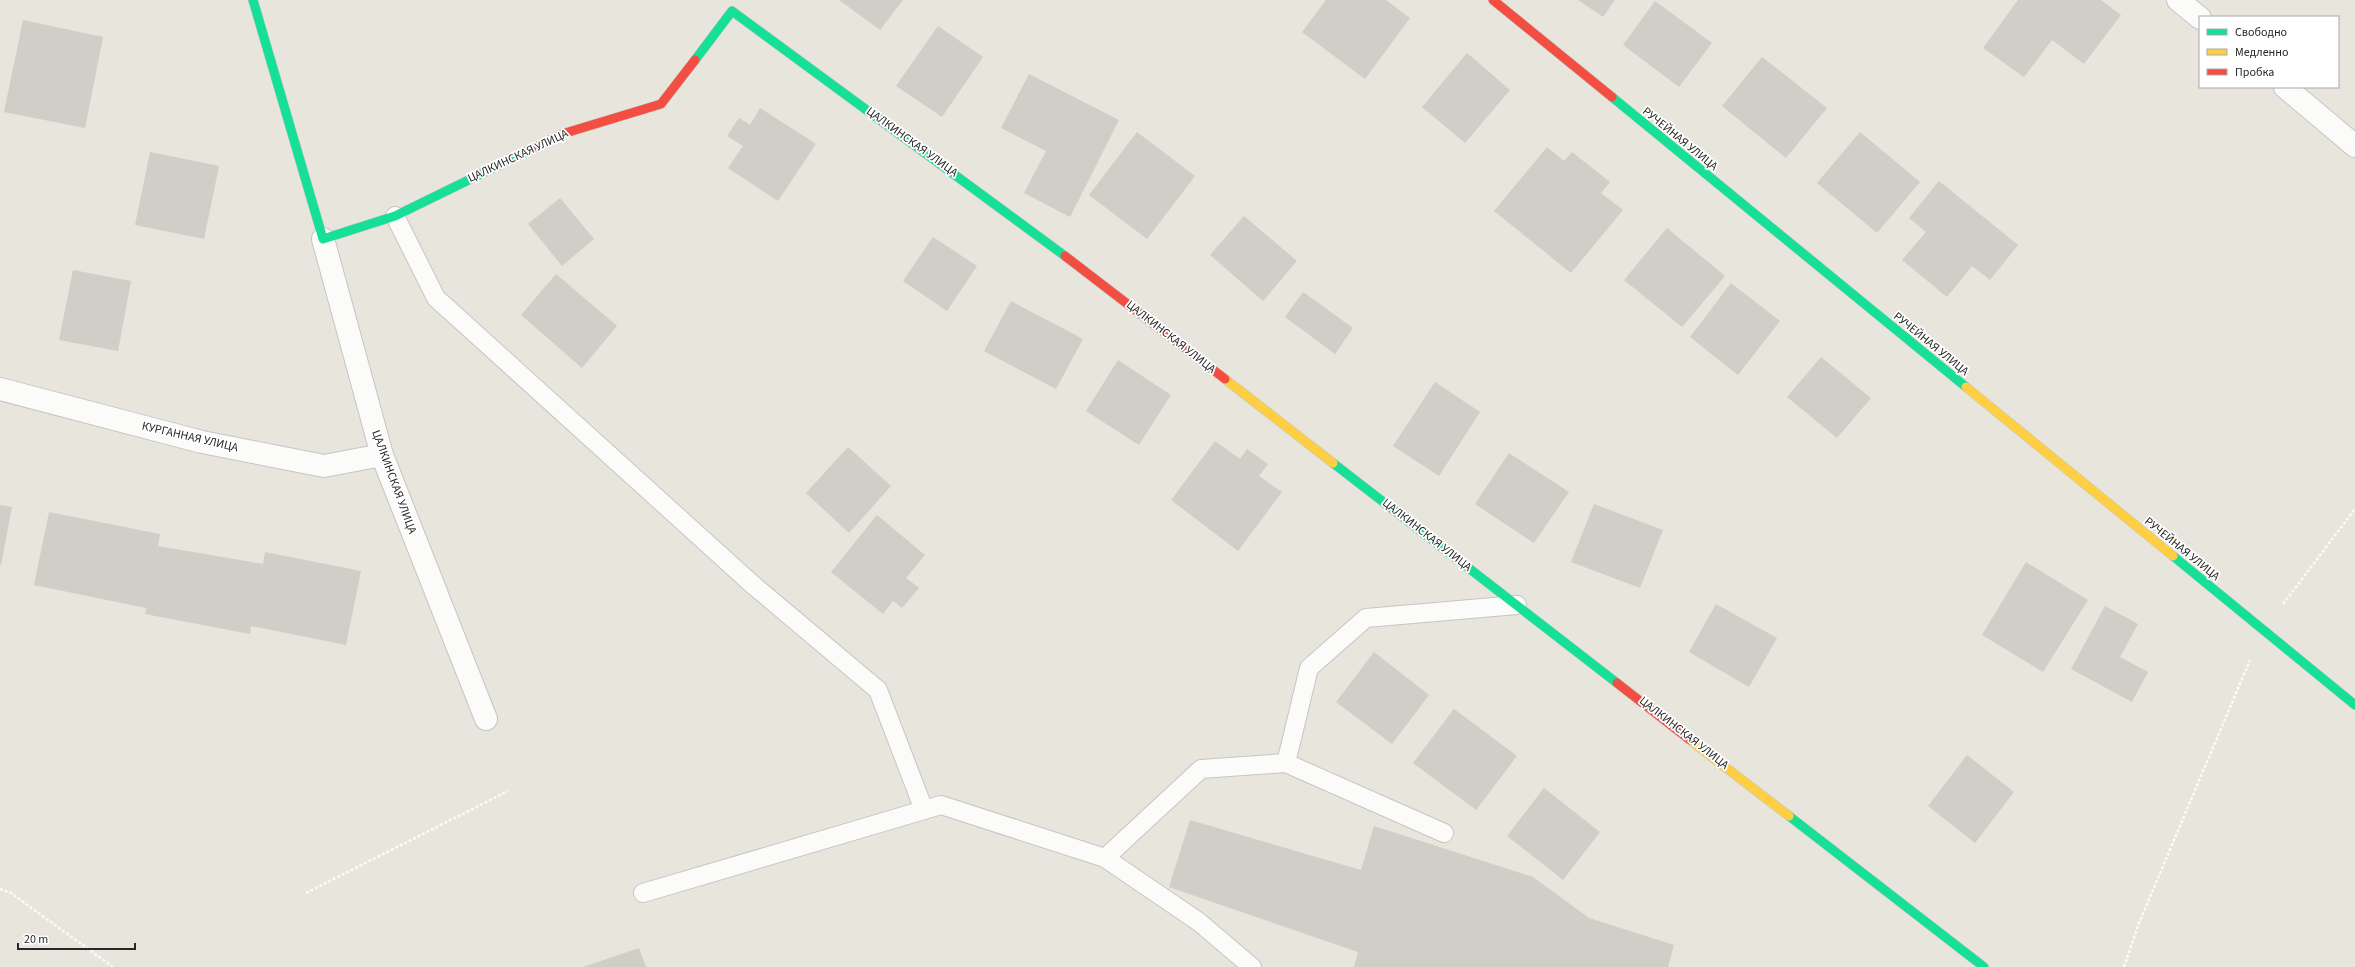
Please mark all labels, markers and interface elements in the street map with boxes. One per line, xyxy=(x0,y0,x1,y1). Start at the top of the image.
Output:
legend xyxy=(2199,16,2339,88)
text: Свободно xyxy=(2235,24,2287,41)
text: Медленно xyxy=(2235,44,2289,61)
text: Пробка xyxy=(2235,64,2274,81)
street label: ЦАЛКИНСКАЯ УЛИЦА xyxy=(863,103,962,181)
street label: РУЧЕЙНАЯ УЛИЦА xyxy=(1639,103,1722,175)
street label: ЦАЛКИНСКАЯ УЛИЦА xyxy=(465,125,572,187)
street label: ЦАЛКИНСКАЯ УЛИЦА xyxy=(1123,297,1220,378)
street label: РУЧЕЙНАЯ УЛИЦА xyxy=(1890,308,1973,380)
street label: КУРГАННАЯ УЛИЦА xyxy=(140,418,240,456)
street label: ЦАЛКИНСКАЯ УЛИЦА xyxy=(367,428,421,537)
street label: ЦАЛКИНСКАЯ УЛИЦА xyxy=(1379,495,1476,576)
street label: РУЧЕЙНАЯ УЛИЦА xyxy=(2141,513,2224,585)
street label: ЦАЛКИНСКАЯ УЛИЦА xyxy=(1636,693,1733,774)
scale bar xyxy=(18,925,135,951)
text: 20 m xyxy=(24,931,48,948)

